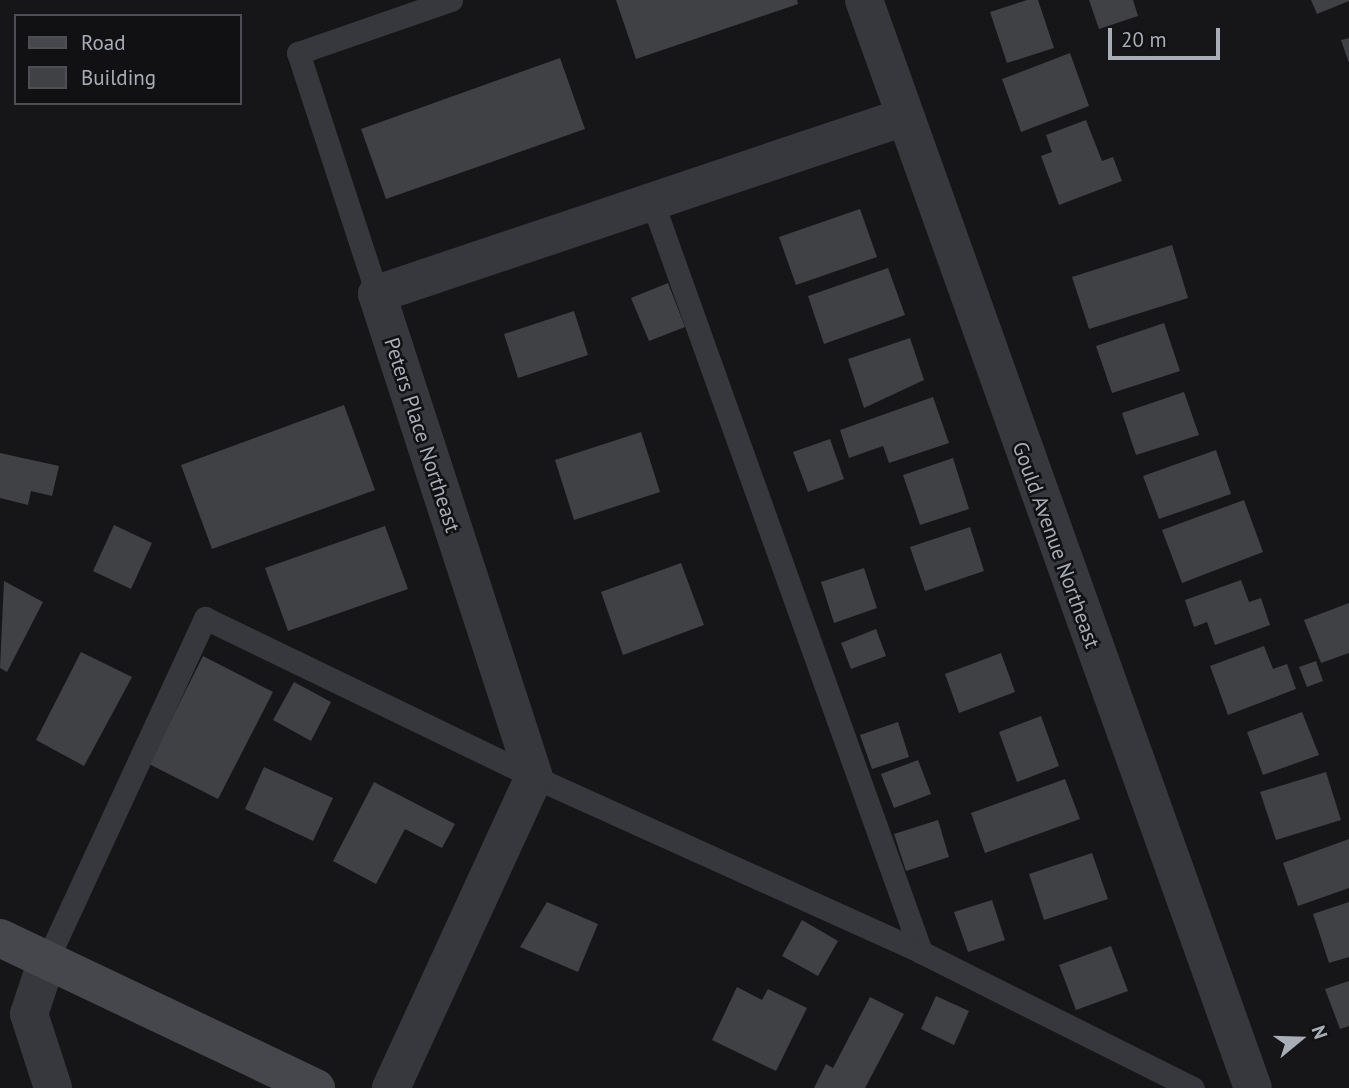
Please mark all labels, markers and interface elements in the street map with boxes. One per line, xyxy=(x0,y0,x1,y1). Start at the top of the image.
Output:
legend xyxy=(14,14,242,105)
scale bar xyxy=(1111,14,1223,58)
text: 20 m xyxy=(1121,26,1167,53)
text: Road xyxy=(81,29,125,56)
text: Building xyxy=(81,64,156,91)
street label: Peters Place Northeast xyxy=(379,335,465,535)
street label: Gould Avenue Northeast xyxy=(1007,438,1105,652)
north arrow xyxy=(1265,1004,1335,1074)
text: N xyxy=(1306,1022,1333,1042)

